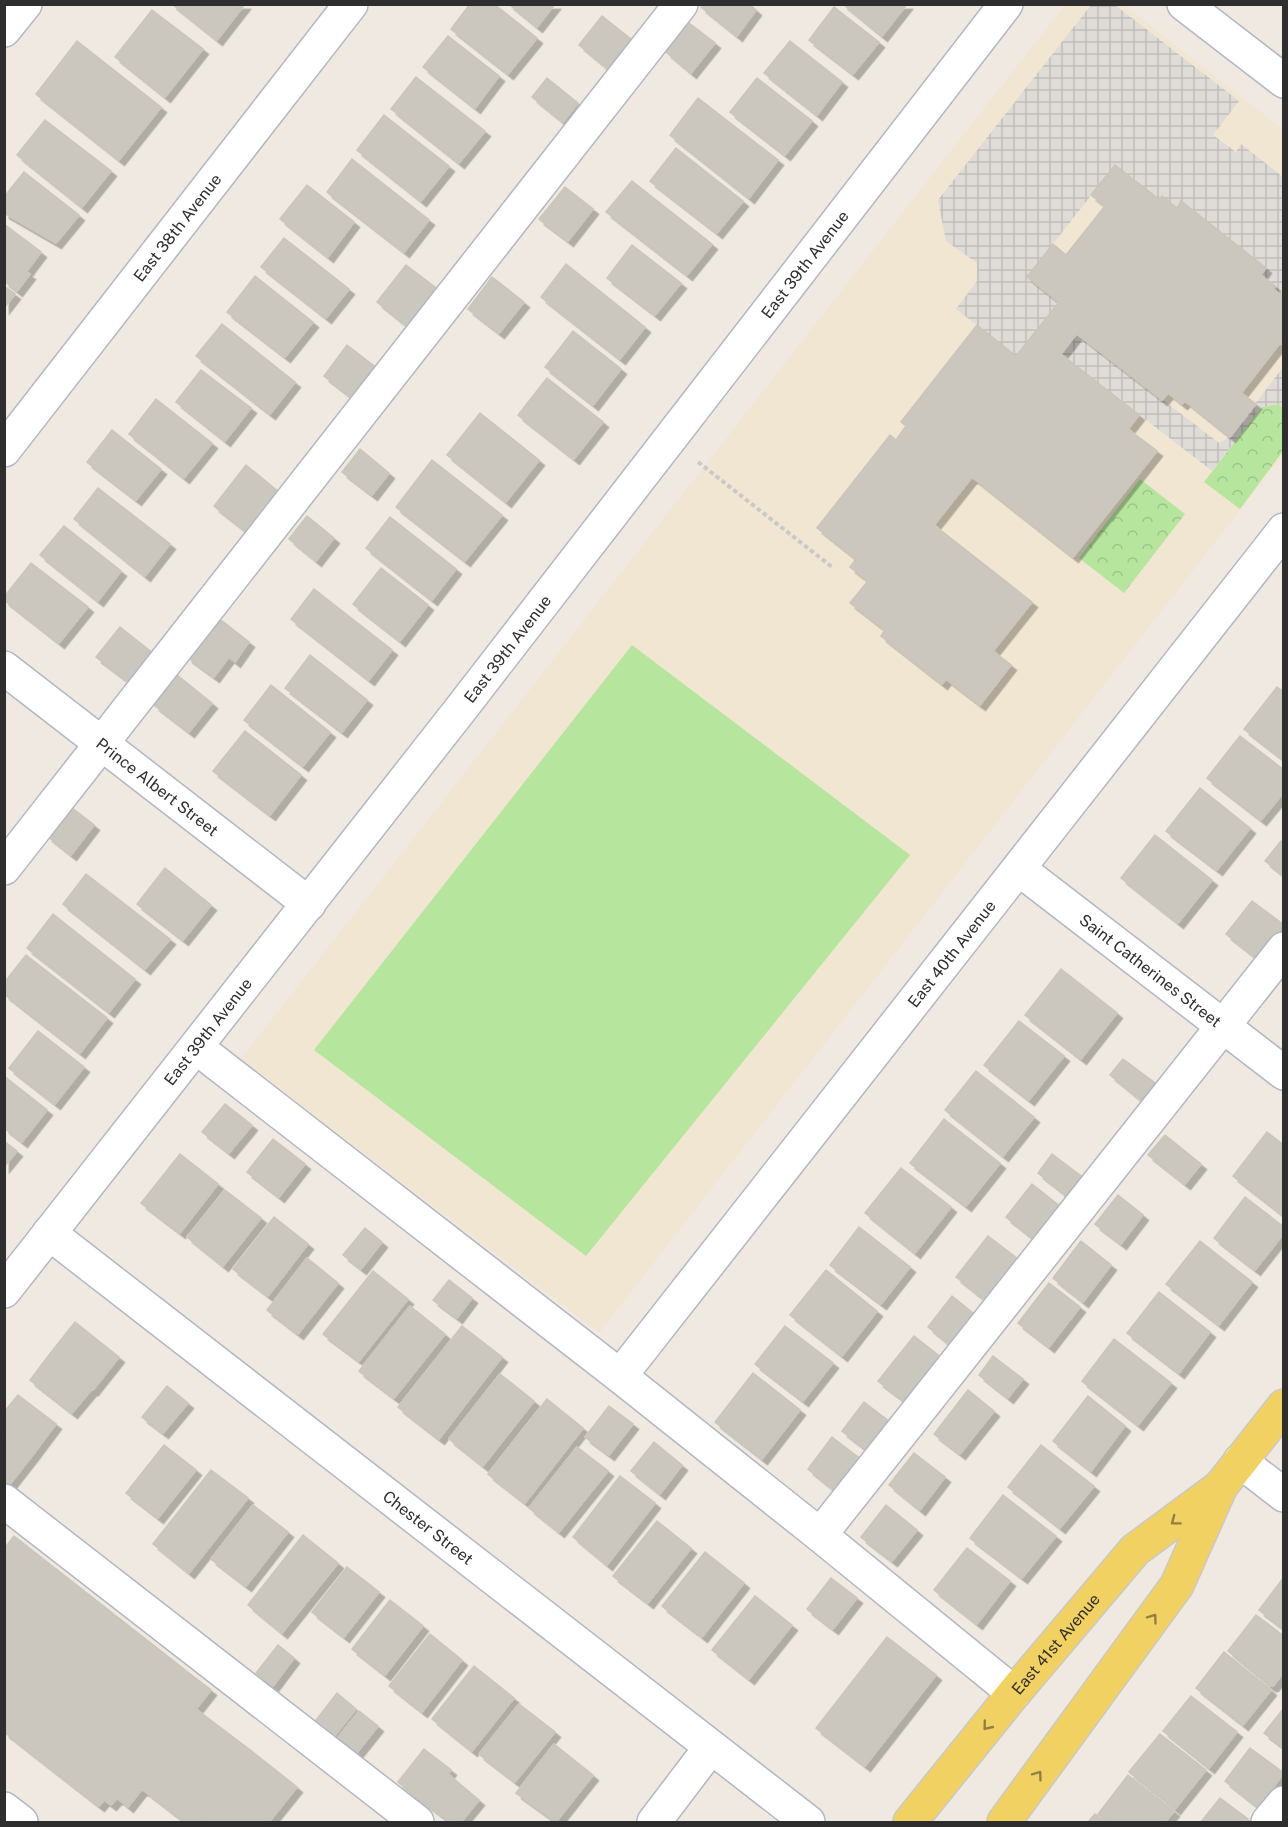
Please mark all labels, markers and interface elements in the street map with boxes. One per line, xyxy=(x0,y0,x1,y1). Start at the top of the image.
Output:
street label: East 38th Avenue xyxy=(129,170,225,285)
street label: East 39th Avenue xyxy=(757,207,852,322)
street label: East 39th Avenue xyxy=(460,591,555,706)
street label: Prince Albert Street xyxy=(93,734,222,840)
street label: East 40th Avenue xyxy=(904,896,999,1011)
street label: Saint Catherines Street xyxy=(1076,910,1225,1031)
street label: East 39th Avenue xyxy=(160,974,256,1089)
street label: Chester Street xyxy=(379,1486,477,1568)
one-way arrow xyxy=(1170,1513,1181,1524)
street label: East 41st Avenue xyxy=(1007,1590,1104,1698)
one-way arrow xyxy=(1146,1613,1157,1624)
one-way arrow xyxy=(984,1719,995,1730)
one-way arrow xyxy=(1031,1771,1042,1782)

